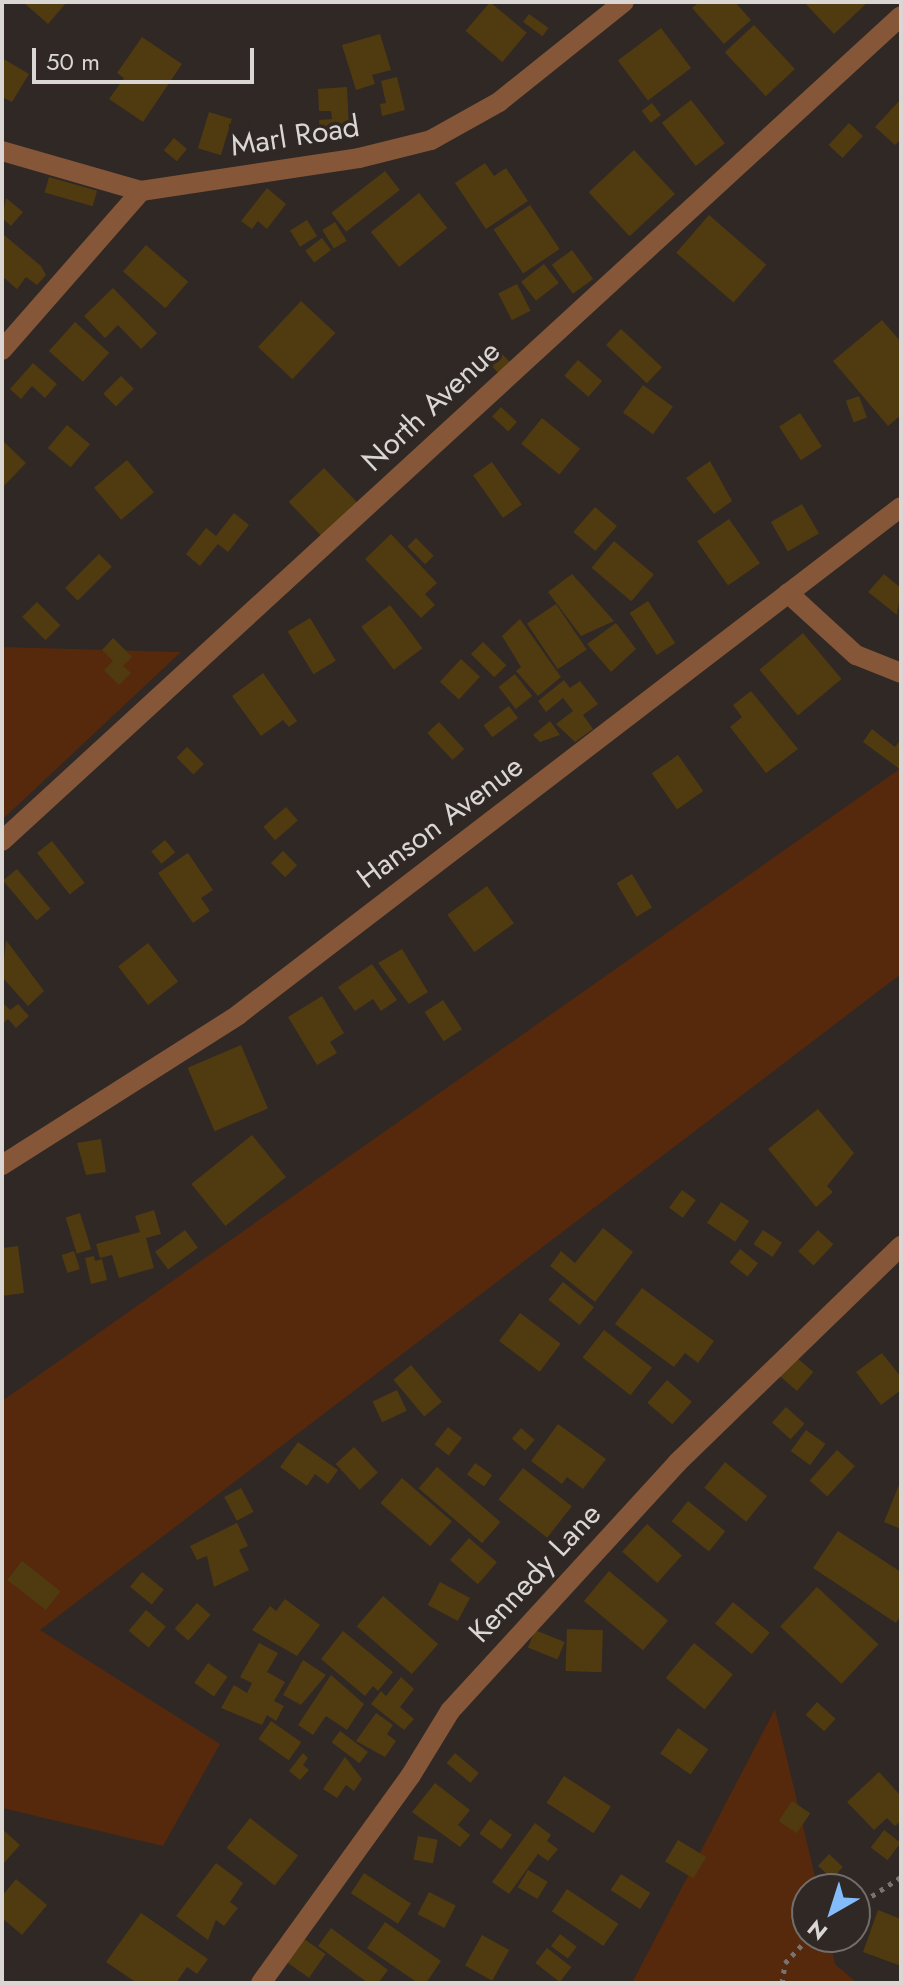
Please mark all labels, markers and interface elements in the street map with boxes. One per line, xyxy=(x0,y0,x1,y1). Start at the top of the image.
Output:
scale bar xyxy=(36,32,258,82)
text: 50 m xyxy=(46,44,100,79)
street label: Marl Road xyxy=(228,108,362,164)
street label: North Avenue xyxy=(355,333,507,479)
street label: Hanson Avenue xyxy=(350,748,530,896)
street label: Kennedy Lane xyxy=(462,1496,608,1650)
north arrow xyxy=(791,1873,871,1953)
text: N xyxy=(800,1912,834,1948)

